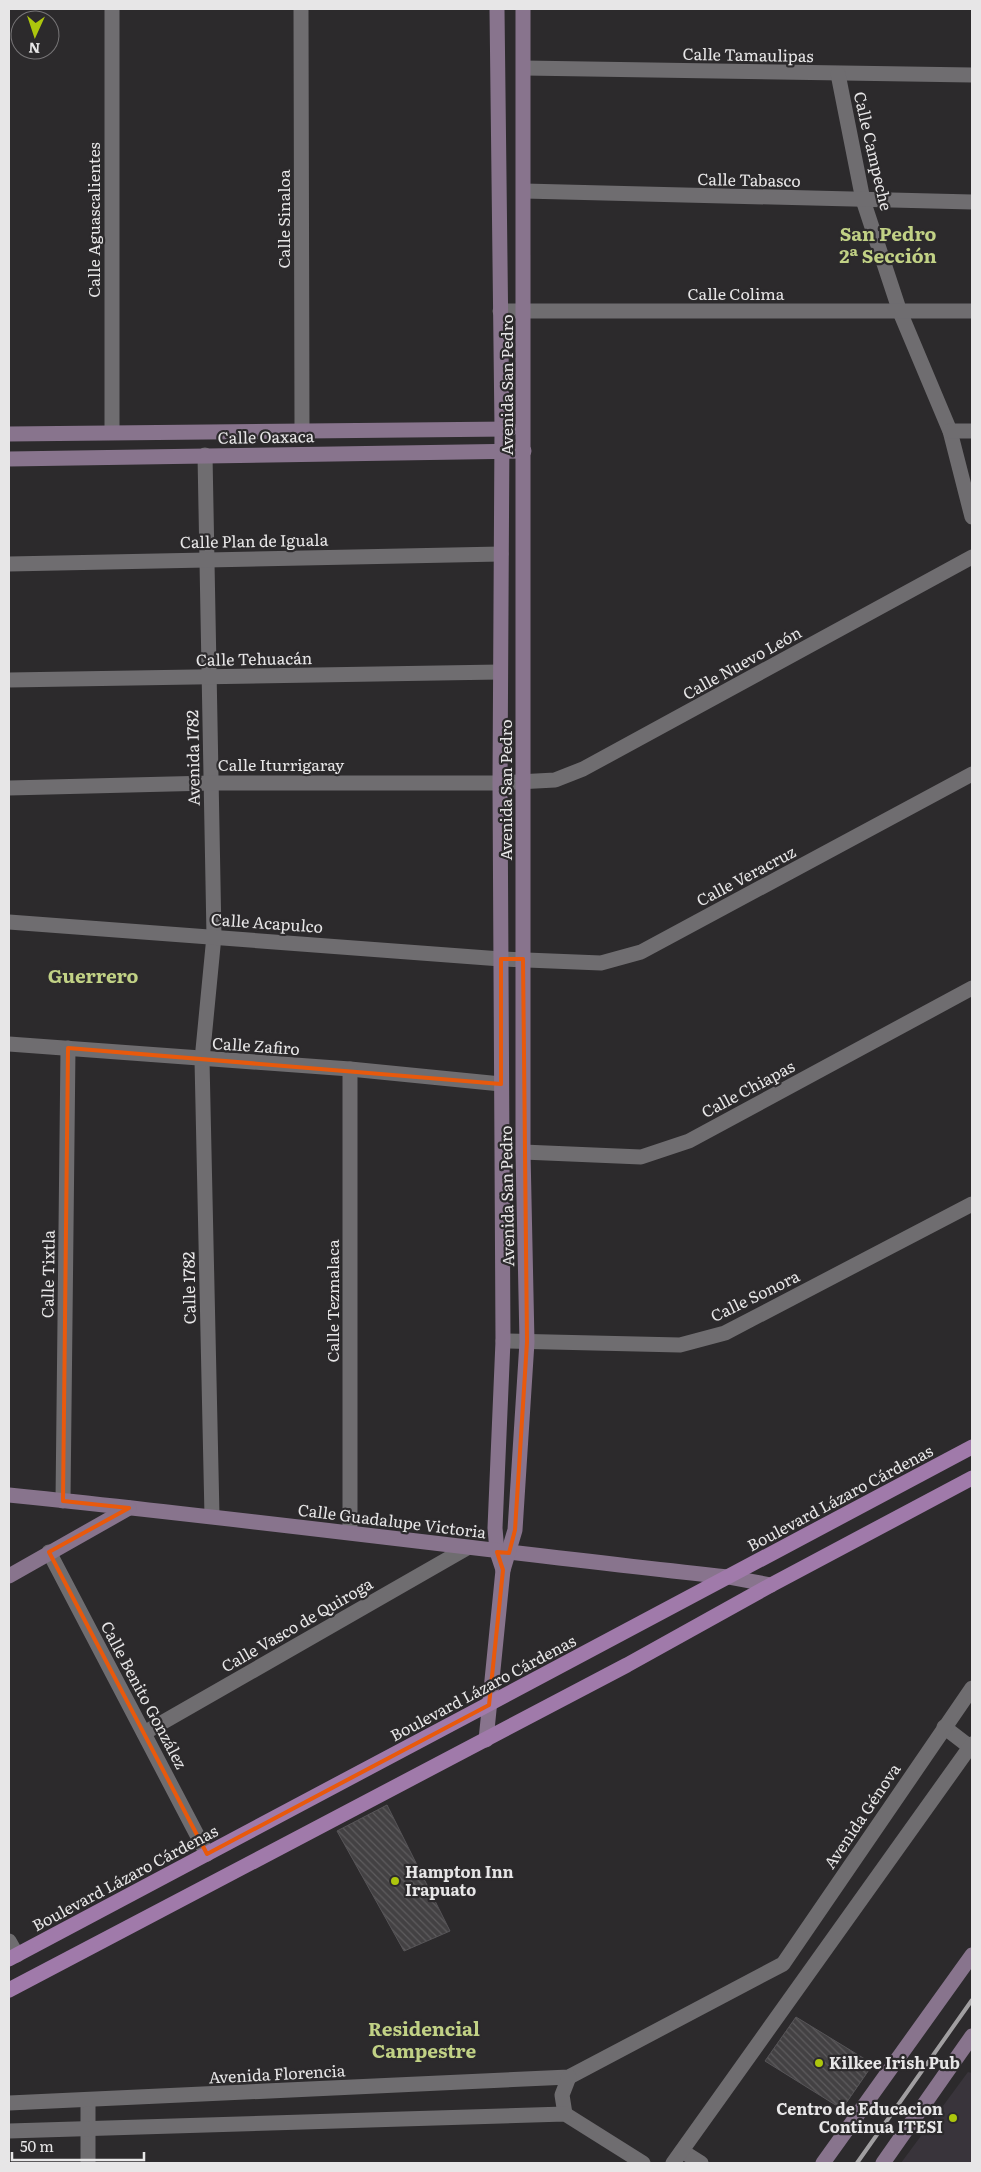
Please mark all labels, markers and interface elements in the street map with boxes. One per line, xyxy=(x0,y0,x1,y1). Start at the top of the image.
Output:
north arrow xyxy=(10,10,60,60)
text: N xyxy=(28,39,41,59)
street label: Calle Tamaulipas xyxy=(682,41,814,67)
street label: Calle Campeche xyxy=(849,89,899,213)
street label: Calle Aguascalientes xyxy=(81,142,105,298)
street label: Calle Tabasco xyxy=(697,166,801,192)
street label: Calle Sinaloa xyxy=(271,169,295,269)
district label: San Pedro 2ª Sección xyxy=(839,219,937,269)
street label: Calle Colima xyxy=(688,281,785,305)
street label: Avenida San Pedro xyxy=(494,314,518,456)
street label: Calle Oaxaca xyxy=(217,423,315,449)
street label: Calle Plan de Iguala xyxy=(180,527,329,553)
street label: Calle Nuevo León xyxy=(678,619,806,705)
street label: Calle Tehuacán xyxy=(196,645,313,671)
street label: Avenida 1782 xyxy=(179,710,205,806)
street label: Avenida San Pedro xyxy=(493,719,517,861)
street label: Calle Iturrigaray xyxy=(218,752,345,776)
street label: Calle Veracruz xyxy=(691,839,800,911)
street label: Calle Acapulco xyxy=(210,906,324,938)
district label: Guerrero xyxy=(48,961,139,989)
street label: Calle Zafiro xyxy=(211,1030,301,1060)
street label: Calle Chiapas xyxy=(697,1053,799,1123)
street label: Avenida San Pedro xyxy=(493,1125,519,1267)
street label: Calle Tixtla xyxy=(34,1229,60,1318)
street label: Calle Tezmalaca xyxy=(320,1239,344,1363)
street label: Calle 1782 xyxy=(175,1252,201,1324)
street label: Calle Sonora xyxy=(706,1263,803,1327)
street label: Boulevard Lázaro Cárdenas xyxy=(742,1438,937,1556)
street label: Calle Guadalupe Victoria xyxy=(297,1497,488,1544)
street label: Calle Vasco de Quiroga xyxy=(216,1571,377,1677)
street label: Calle Benito González xyxy=(96,1616,194,1773)
street label: Boulevard Lázaro Cárdenas xyxy=(385,1628,580,1746)
street label: Avenida Génova xyxy=(817,1758,906,1873)
street label: Boulevard Lázaro Cárdenas xyxy=(27,1818,222,1936)
place label: Hampton Inn Irapuato xyxy=(405,1859,514,1901)
marker: Hampton Inn Irapuato xyxy=(389,1875,401,1887)
district label: Residencial Campestre xyxy=(368,2014,480,2064)
place label: Kilkee Irish Pub xyxy=(829,2050,960,2074)
street label: Avenida Florencia xyxy=(208,2057,346,2089)
marker: Kilkee Irish Pub xyxy=(813,2057,825,2069)
place label: Centro de Educacion Continua ITESI xyxy=(776,2096,943,2138)
marker: Centro de Educacion Continua ITESI xyxy=(947,2112,959,2124)
scale bar xyxy=(12,2130,145,2162)
text: 50 m xyxy=(20,2134,54,2157)

